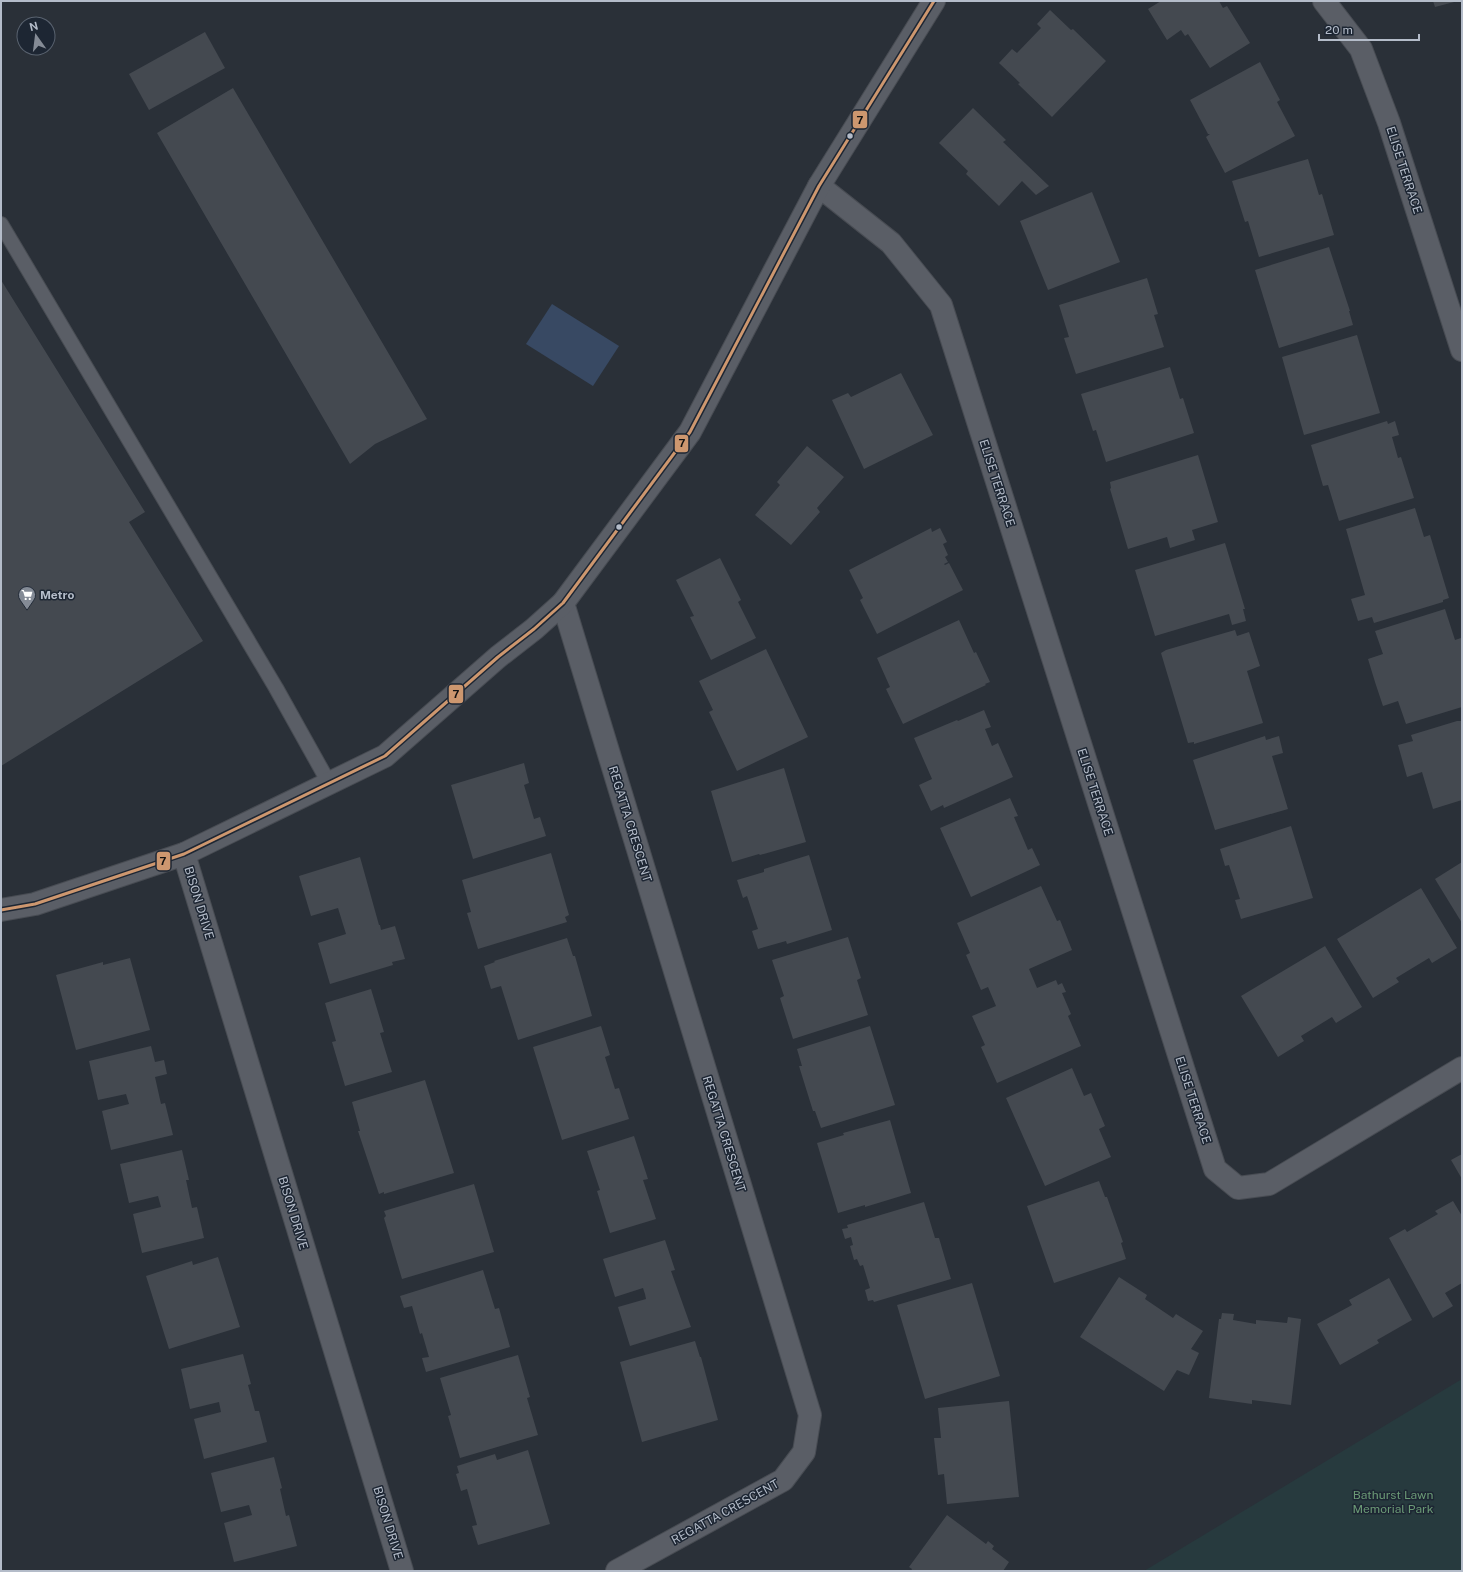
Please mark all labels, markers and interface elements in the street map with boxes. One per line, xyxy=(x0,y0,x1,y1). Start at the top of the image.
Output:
north arrow xyxy=(16,16,56,56)
scale bar xyxy=(1319,16,1419,42)
text: N xyxy=(28,19,39,33)
text: 20 m xyxy=(1325,23,1353,37)
line badge: 7 xyxy=(852,110,868,129)
text: 7 xyxy=(857,114,864,126)
street label: ELISE TERRACE xyxy=(1383,125,1425,215)
unlabelled marker xyxy=(845,131,855,141)
line badge: 7 xyxy=(674,434,689,453)
text: 7 xyxy=(679,437,686,449)
street label: ELISE TERRACE xyxy=(976,438,1018,528)
unlabelled marker xyxy=(614,522,624,532)
supermarket icon: Metro xyxy=(17,585,37,610)
place label: Metro xyxy=(40,588,74,602)
line badge: 7 xyxy=(448,684,464,704)
text: 7 xyxy=(453,688,460,700)
street label: ELISE TERRACE xyxy=(1074,747,1116,837)
street label: REGATTA CRESCENT xyxy=(606,764,654,884)
line badge: 7 xyxy=(156,851,171,871)
text: 7 xyxy=(160,855,167,867)
street label: BISON DRIVE xyxy=(181,865,217,941)
street label: ELISE TERRACE xyxy=(1172,1055,1214,1145)
street label: REGATTA CRESCENT xyxy=(700,1074,748,1194)
street label: BISON DRIVE xyxy=(275,1175,311,1251)
street label: REGATTA CRESCENT xyxy=(669,1477,781,1547)
street label: BISON DRIVE xyxy=(370,1485,406,1561)
park label: Bathurst Lawn Memorial Park xyxy=(1353,1488,1434,1516)

